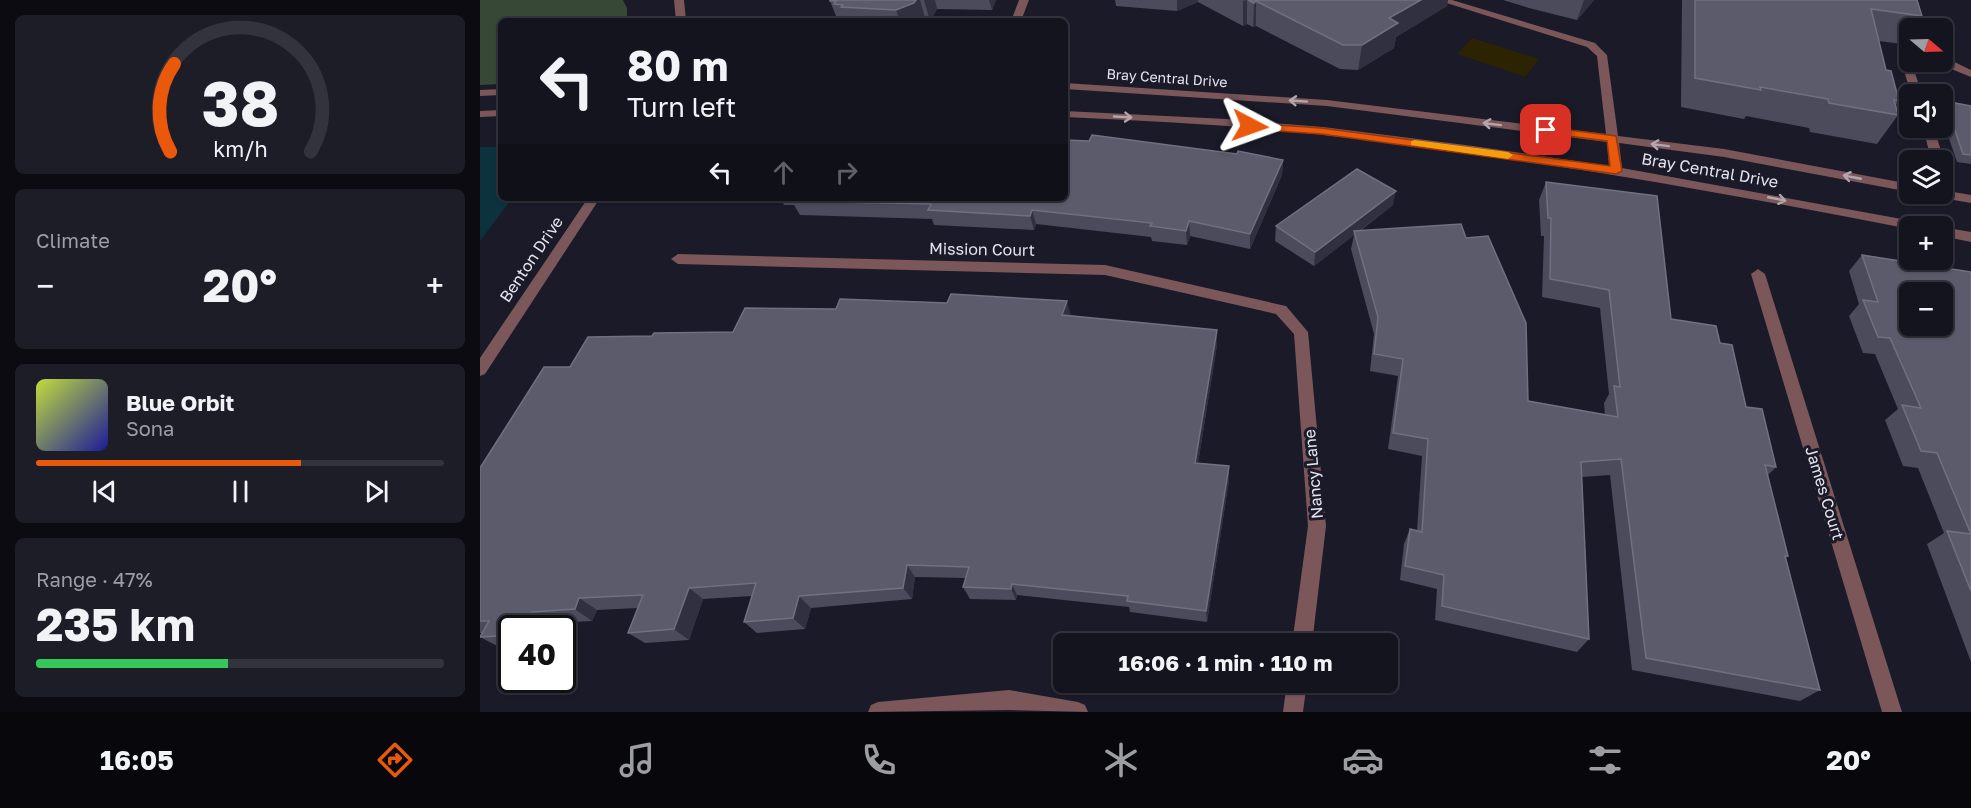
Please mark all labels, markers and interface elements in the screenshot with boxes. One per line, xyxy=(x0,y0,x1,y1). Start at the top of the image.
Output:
north arrow xyxy=(1899,18,1953,72)
map controls xyxy=(1899,18,1953,336)
text: 80 m xyxy=(627,40,728,90)
icon: left xyxy=(528,42,606,120)
text: 38 xyxy=(201,65,279,140)
street label: Bray Central Drive xyxy=(1106,65,1228,90)
button: sound xyxy=(1899,84,1953,138)
text: Turn left xyxy=(627,91,736,123)
position arrow xyxy=(1218,94,1282,158)
one-way arrow xyxy=(1289,95,1309,106)
pin xyxy=(1520,104,1571,155)
one-way arrow xyxy=(1113,111,1133,122)
icon: arrive xyxy=(1529,113,1562,146)
one-way arrow xyxy=(1483,118,1502,129)
text: km/h xyxy=(213,136,267,162)
one-way arrow xyxy=(1650,139,1670,150)
street label: Bray Central Drive xyxy=(1640,148,1780,192)
button: layers xyxy=(1899,150,1953,204)
icon: left xyxy=(704,156,737,189)
icon: ahead xyxy=(767,156,800,189)
icon: right xyxy=(830,156,863,189)
one-way arrow xyxy=(1843,171,1862,182)
one-way arrow xyxy=(1768,193,1787,205)
street label: Benton Drive xyxy=(495,212,567,306)
button: + xyxy=(1899,216,1953,270)
text: Climate xyxy=(36,228,110,252)
street label: Mission Court xyxy=(929,238,1035,260)
text: 20° xyxy=(203,258,277,312)
text: − xyxy=(36,266,54,305)
text: + xyxy=(426,266,444,305)
button: − xyxy=(1899,282,1953,336)
text: Blue Orbit xyxy=(126,389,234,416)
text: Sona xyxy=(126,416,174,440)
street label: Nancy Lane xyxy=(1299,428,1327,520)
street label: James Court xyxy=(1801,444,1849,542)
icon: previous xyxy=(88,475,121,508)
icon: pause xyxy=(224,475,257,508)
icon: next xyxy=(360,475,393,508)
text: Range · 47% xyxy=(36,567,153,591)
text: 235 km xyxy=(36,597,195,651)
speed limit sign: 40 xyxy=(498,615,576,693)
text: 16:06 · 1 min · 110 m xyxy=(1119,649,1332,676)
icon: directions xyxy=(374,739,416,781)
icon: music xyxy=(616,739,658,781)
icon: phone xyxy=(858,739,900,781)
icon: climate xyxy=(1100,739,1142,781)
icon: car xyxy=(1342,739,1384,781)
icon: filters xyxy=(1584,739,1626,781)
text: 16:05 xyxy=(100,744,174,776)
text: 20° xyxy=(1826,744,1871,776)

